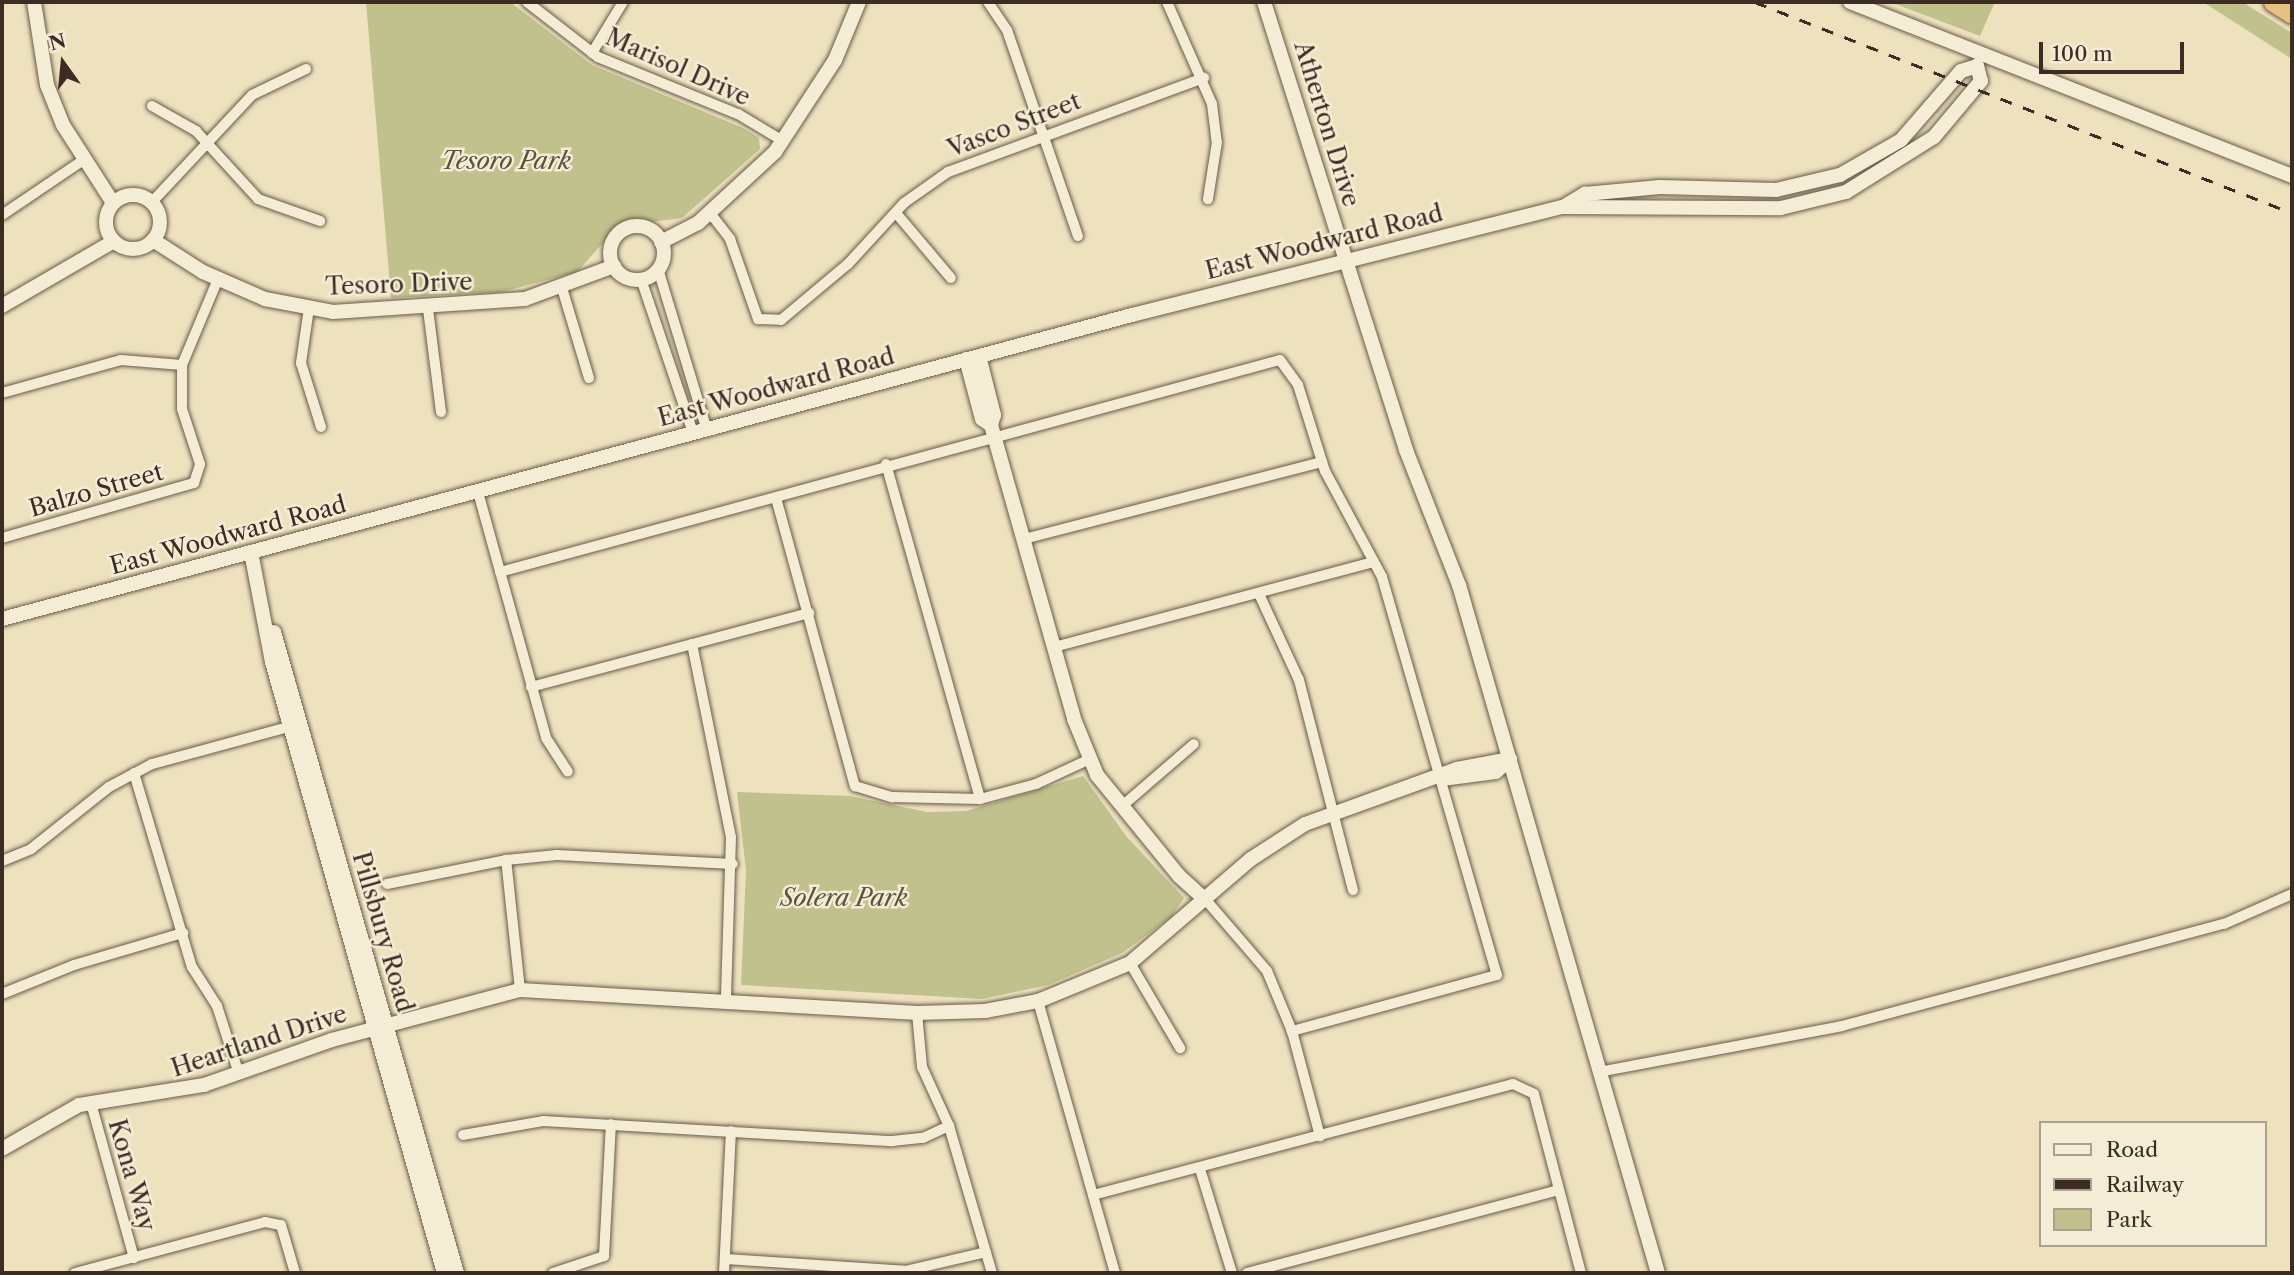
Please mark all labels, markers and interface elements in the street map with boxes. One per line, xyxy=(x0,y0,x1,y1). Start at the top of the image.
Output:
street label: Marisol Drive xyxy=(601,22,755,112)
north arrow xyxy=(28,28,98,98)
scale bar xyxy=(2042,28,2187,72)
text: N xyxy=(46,29,68,55)
street label: Atherton Drive xyxy=(1288,38,1366,210)
text: 100 m xyxy=(2052,41,2113,66)
street label: Vasco Street xyxy=(944,86,1084,164)
park label: Tesoro Park xyxy=(441,147,571,175)
street label: East Woodward Road xyxy=(1202,198,1446,286)
street label: Tesoro Drive xyxy=(325,267,473,301)
street label: East Woodward Road xyxy=(654,341,898,433)
street label: Balzo Street xyxy=(26,457,166,523)
street label: East Woodward Road xyxy=(106,489,350,581)
street label: Pillsbury Road xyxy=(346,848,420,1016)
park label: Solera Park xyxy=(780,884,908,912)
street label: Heartland Drive xyxy=(168,999,350,1083)
street label: Kona Way xyxy=(102,1115,162,1235)
legend xyxy=(2038,1121,2266,1247)
text: Road xyxy=(2106,1137,2158,1162)
text: Railway xyxy=(2106,1172,2184,1197)
text: Park xyxy=(2106,1207,2152,1232)

